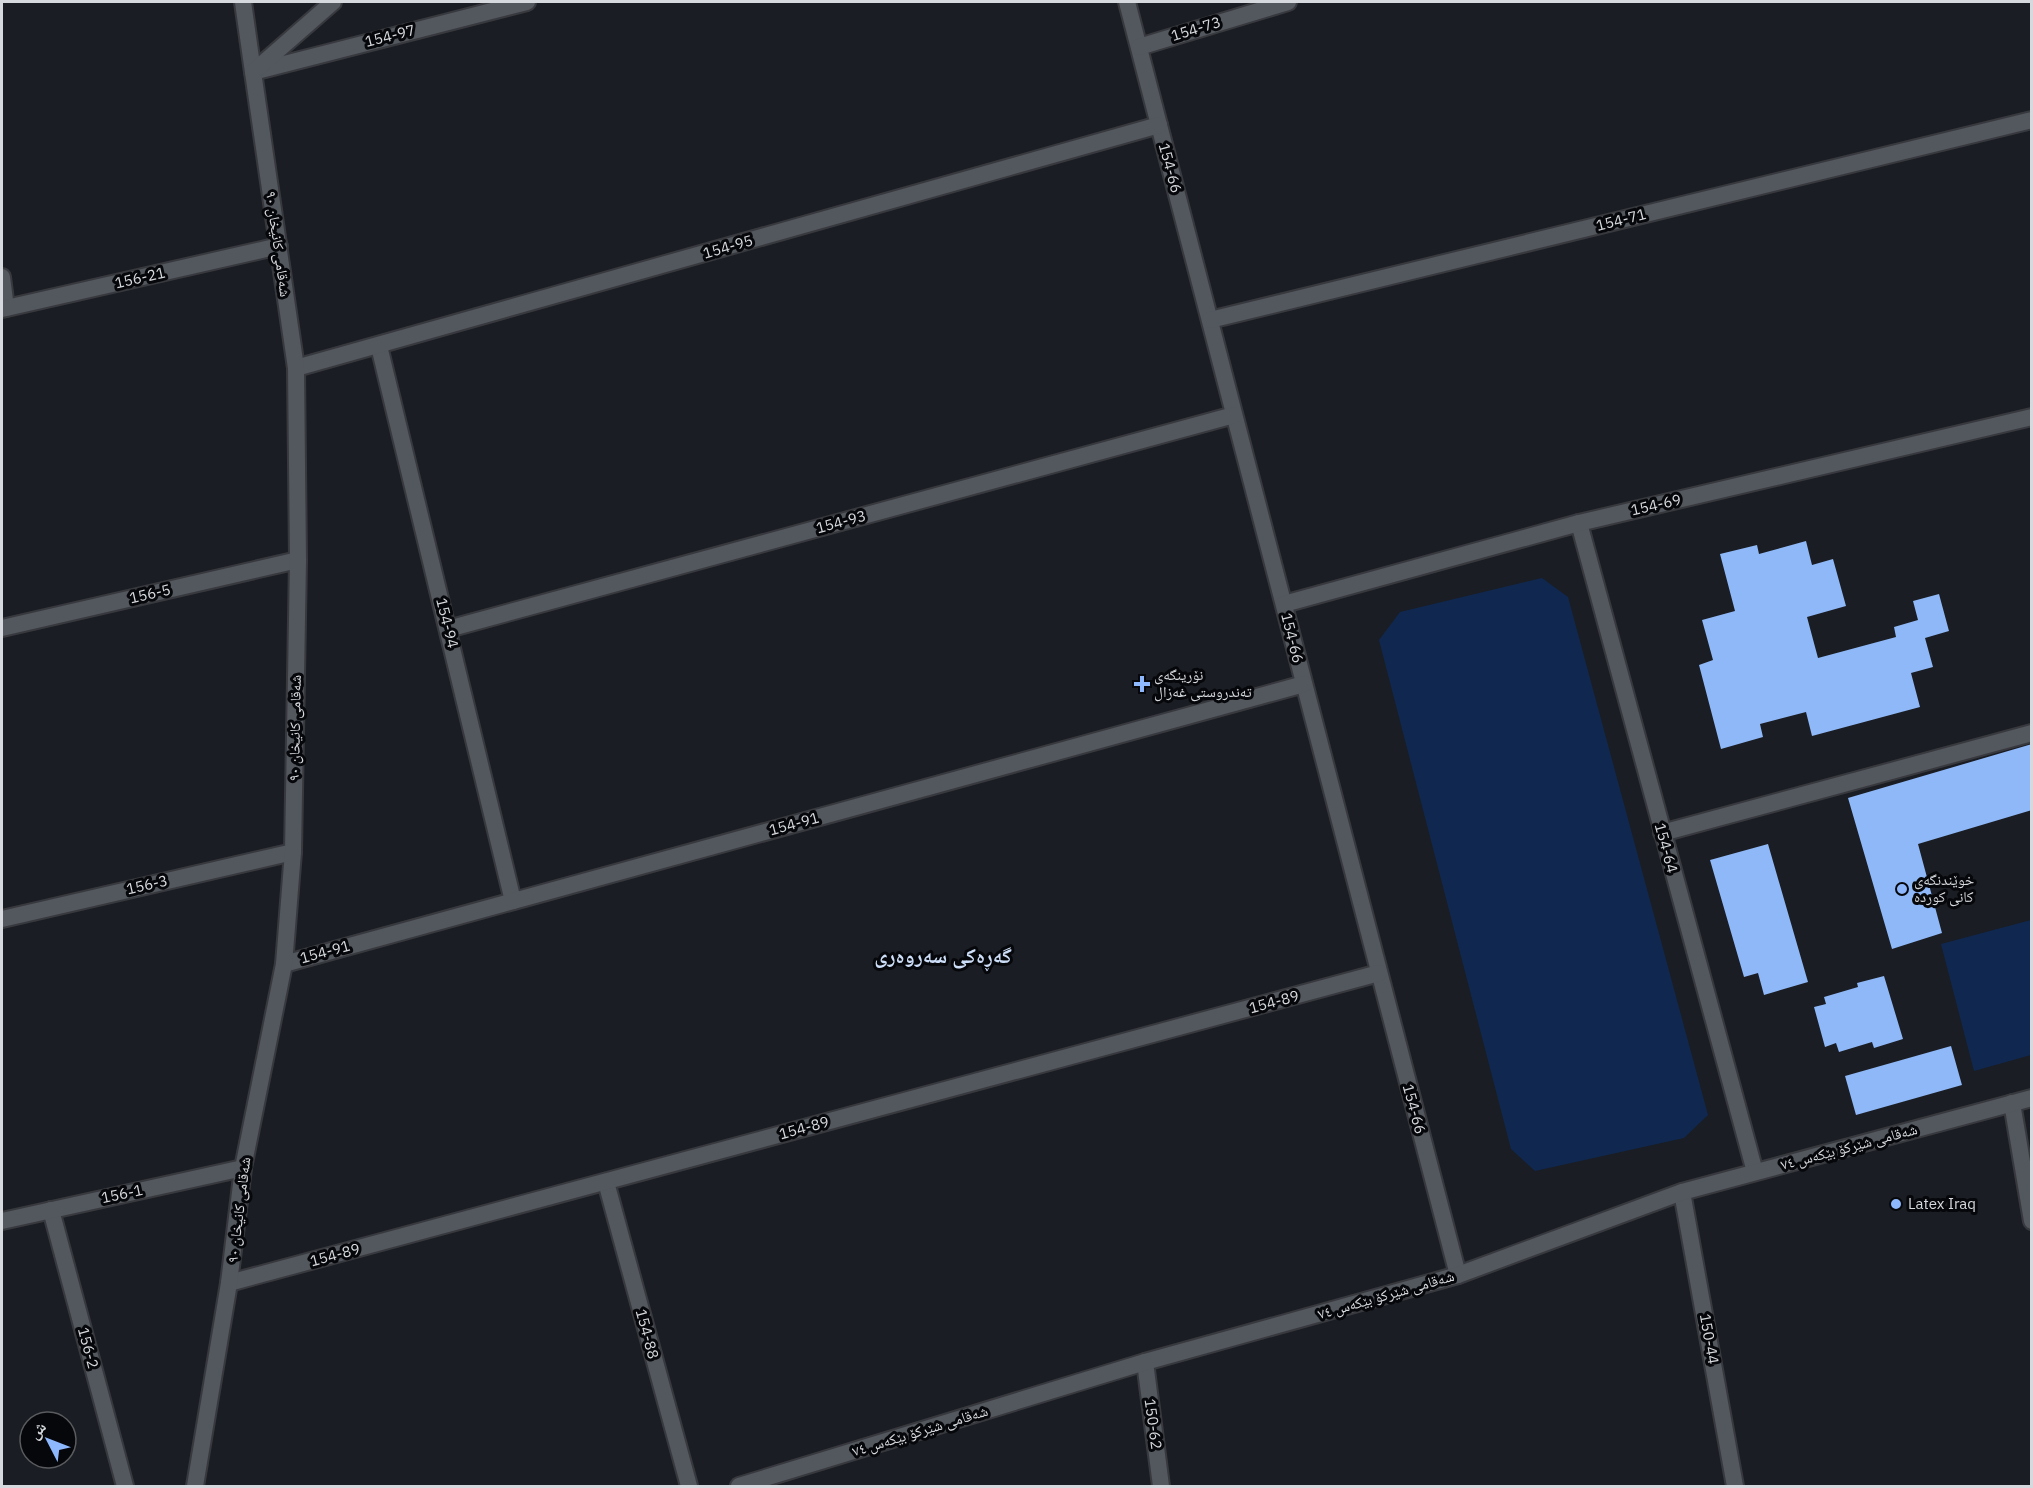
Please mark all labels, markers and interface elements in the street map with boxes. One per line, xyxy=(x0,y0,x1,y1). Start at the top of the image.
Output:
street label: 154-73 xyxy=(1169,12,1223,45)
street label: 154-97 xyxy=(363,20,417,51)
street label: 154-66 xyxy=(1155,141,1186,195)
street label: شەقامی کانیخان ٩٠ xyxy=(261,190,295,298)
street label: 154-71 xyxy=(1594,204,1648,235)
street label: 154-95 xyxy=(701,230,755,263)
street label: 156-21 xyxy=(113,263,167,293)
street label: 154-69 xyxy=(1629,490,1683,520)
street label: 154-93 xyxy=(814,506,868,537)
street label: 156-5 xyxy=(127,580,172,607)
street label: 154-94 xyxy=(432,596,463,650)
street label: 154-66 xyxy=(1277,611,1308,665)
place label: نۆرینگەی تەندروستی غەزال xyxy=(1154,665,1252,702)
street label: شەقامی کانیخان ٩٠ xyxy=(284,674,306,781)
marker: نۆرینگەی تەندروستی غەزال xyxy=(1135,677,1149,691)
street label: 154-91 xyxy=(767,808,821,839)
street label: 154-64 xyxy=(1651,821,1682,875)
place label: خوێندنگەی کانی کوردە xyxy=(1914,870,1975,907)
street label: 156-3 xyxy=(124,871,169,898)
marker: خوێندنگەی کانی کوردە xyxy=(1895,882,1909,896)
street label: 154-91 xyxy=(298,936,352,967)
district label: گەڕەکی سەروەری xyxy=(874,941,1012,972)
street label: 154-89 xyxy=(1247,986,1301,1017)
street label: 154-66 xyxy=(1399,1082,1430,1136)
street label: 154-89 xyxy=(777,1112,831,1143)
street label: شەقامی شێرکۆ بێکەس ٧٤ xyxy=(1778,1119,1920,1175)
street label: شەقامی کانیخان ٩٠ xyxy=(223,1156,255,1264)
street label: 156-1 xyxy=(99,1180,144,1207)
place label: Latex Iraq xyxy=(1908,1194,1976,1213)
marker: Latex Iraq xyxy=(1889,1197,1903,1211)
street label: 154-89 xyxy=(308,1239,362,1270)
street label: شەقامی شێرکۆ بێکەس ٧٤ xyxy=(1315,1266,1457,1324)
street label: 154-88 xyxy=(632,1307,663,1361)
street label: 150-44 xyxy=(1696,1312,1723,1366)
street label: 156-2 xyxy=(74,1325,103,1371)
street label: 150-62 xyxy=(1141,1397,1166,1451)
street label: شەقامی شێرکۆ بێکەس ٧٤ xyxy=(850,1401,990,1461)
north arrow xyxy=(18,1410,78,1470)
text: ش xyxy=(24,1417,50,1443)

